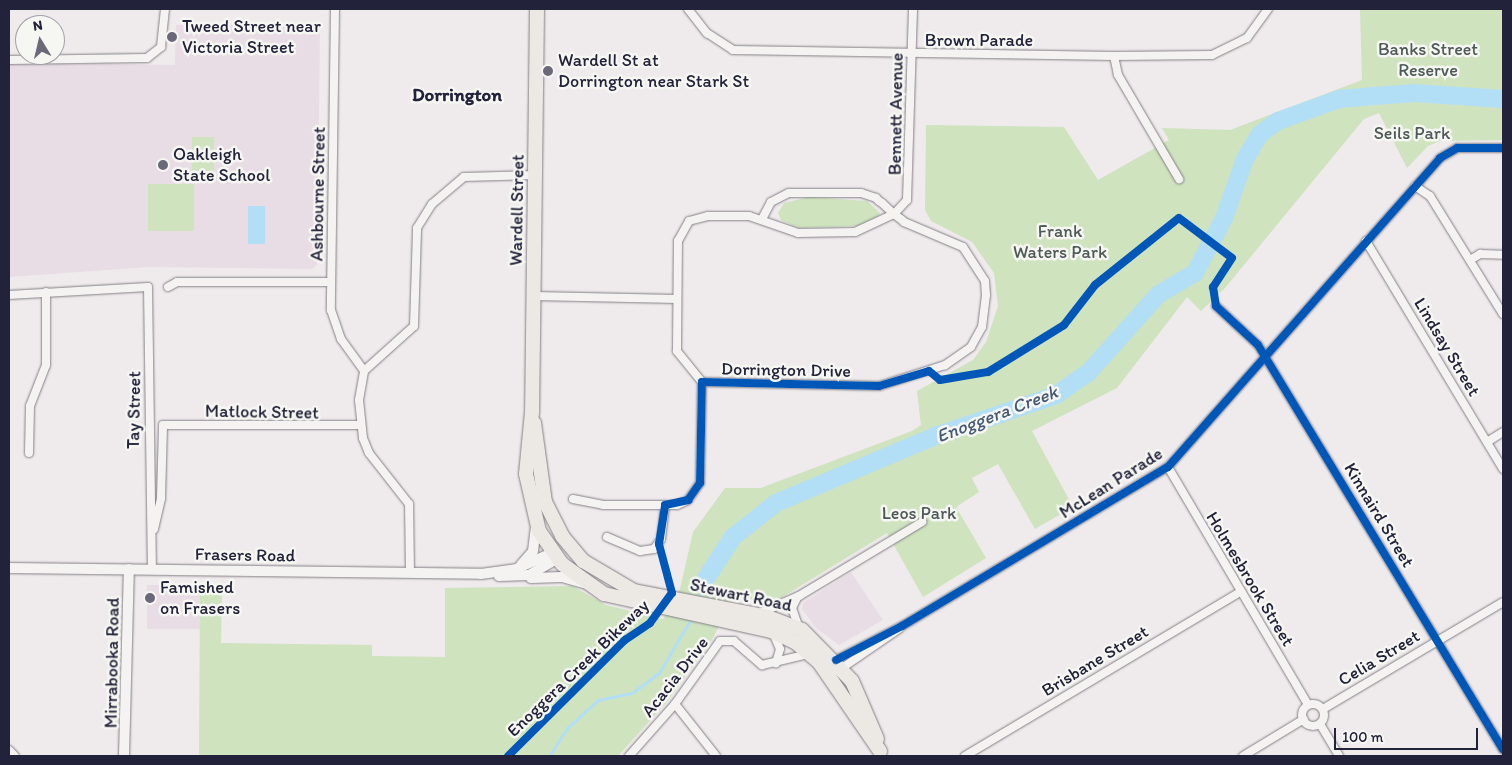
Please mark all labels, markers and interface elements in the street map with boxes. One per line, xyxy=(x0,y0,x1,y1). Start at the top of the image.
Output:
north arrow xyxy=(15,15,65,65)
place label: Tweed Street near Victoria Street xyxy=(182,16,319,58)
text: N xyxy=(32,17,44,35)
street label: Brown Parade xyxy=(925,29,1033,51)
marker: Tweed Street near Victoria Street xyxy=(166,31,178,43)
park label: Banks Street Reserve xyxy=(1378,39,1478,82)
place label: Wardell St at Dorrington near Stark St xyxy=(558,50,749,92)
street label: Bennett Avenue xyxy=(884,53,908,175)
marker: Wardell St at Dorrington near Stark St xyxy=(542,65,554,77)
district label: Dorrington xyxy=(412,84,502,106)
park label: Seils Park xyxy=(1374,122,1450,144)
street label: Ashbourne Street xyxy=(306,127,330,261)
place label: Oakleigh State School xyxy=(173,144,270,186)
street label: Wardell Street xyxy=(505,154,529,266)
marker: Oakleigh State School xyxy=(157,159,169,171)
park label: Frank Waters Park xyxy=(1013,221,1107,264)
street label: Lindsay Street xyxy=(1409,294,1485,400)
street label: Dorrington Drive xyxy=(721,358,851,382)
street label: Tay Street xyxy=(123,371,145,449)
water label: Enoggera Creek xyxy=(933,380,1061,448)
street label: Matlock Street xyxy=(205,400,319,424)
street label: McLean Parade xyxy=(1056,443,1166,523)
street label: Kinnaird Street xyxy=(1339,459,1419,571)
park label: Leos Park xyxy=(882,502,956,524)
street label: Holmesbrook Street xyxy=(1201,508,1299,650)
street label: Frasers Road xyxy=(195,543,295,567)
street label: Stewart Road xyxy=(688,574,794,616)
place label: Famished on Frasers xyxy=(160,577,241,620)
marker: Famished on Frasers xyxy=(144,592,156,604)
street label: Enoggera Creek Bikeway xyxy=(502,594,654,742)
street label: Mirrabooka Road xyxy=(100,598,124,728)
street label: Brisbane Street xyxy=(1038,621,1152,701)
street label: Celia Street xyxy=(1335,625,1423,691)
street label: Acacia Drive xyxy=(637,632,713,722)
scale bar xyxy=(1337,718,1481,750)
text: 100 m xyxy=(1342,728,1383,746)

